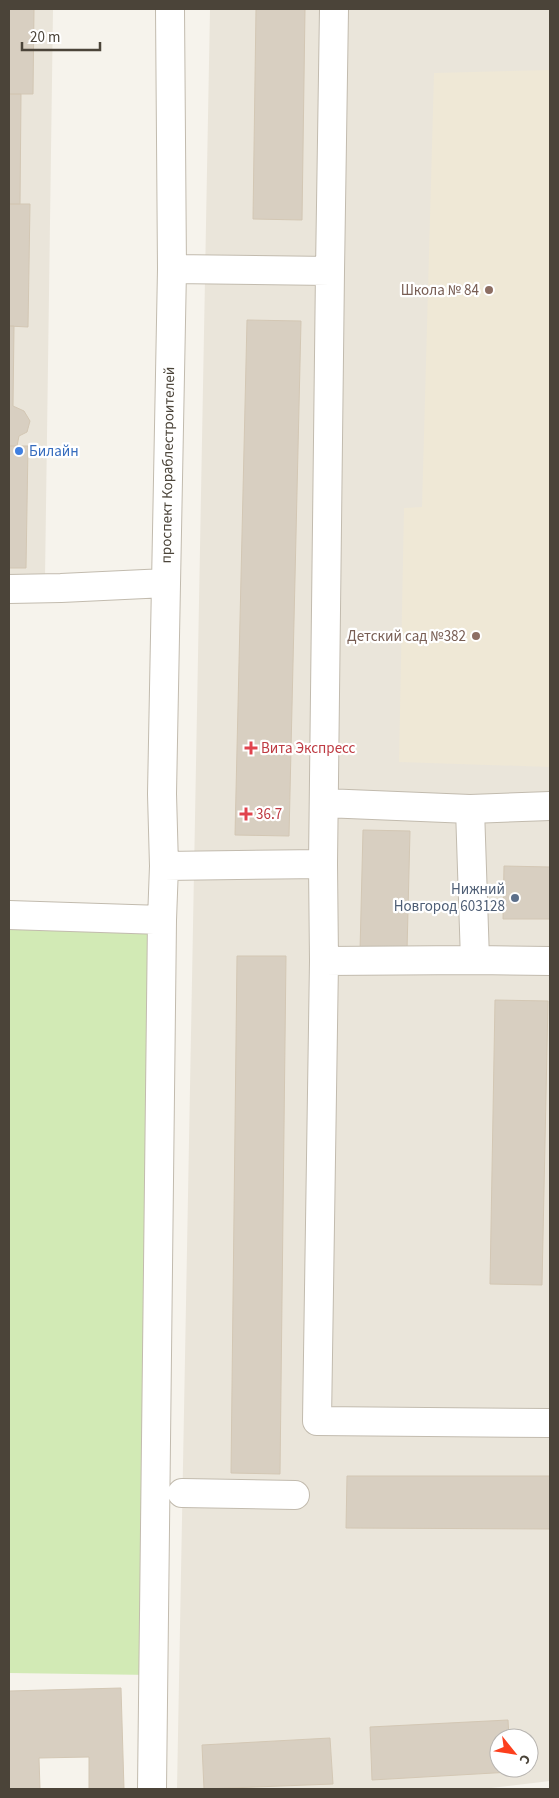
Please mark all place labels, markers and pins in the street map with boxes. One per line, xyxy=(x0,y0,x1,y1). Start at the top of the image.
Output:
place label: Школа № 84 xyxy=(401,280,480,301)
marker: Школа № 84 xyxy=(483,284,495,296)
place label: Билайн xyxy=(29,441,79,462)
marker: Билайн xyxy=(13,445,25,457)
place label: Детский сад №382 xyxy=(347,626,466,647)
marker: Детский сад №382 xyxy=(470,630,482,642)
place label: Вита Экспресс xyxy=(261,738,356,759)
marker: Вита Экспресс xyxy=(245,742,257,754)
place label: 36.7 xyxy=(256,804,282,825)
marker: 36.7 xyxy=(240,808,252,820)
place label: Нижний Новгород 603128 xyxy=(394,879,505,917)
marker: Нижний Новгород 603128 xyxy=(509,892,521,904)

